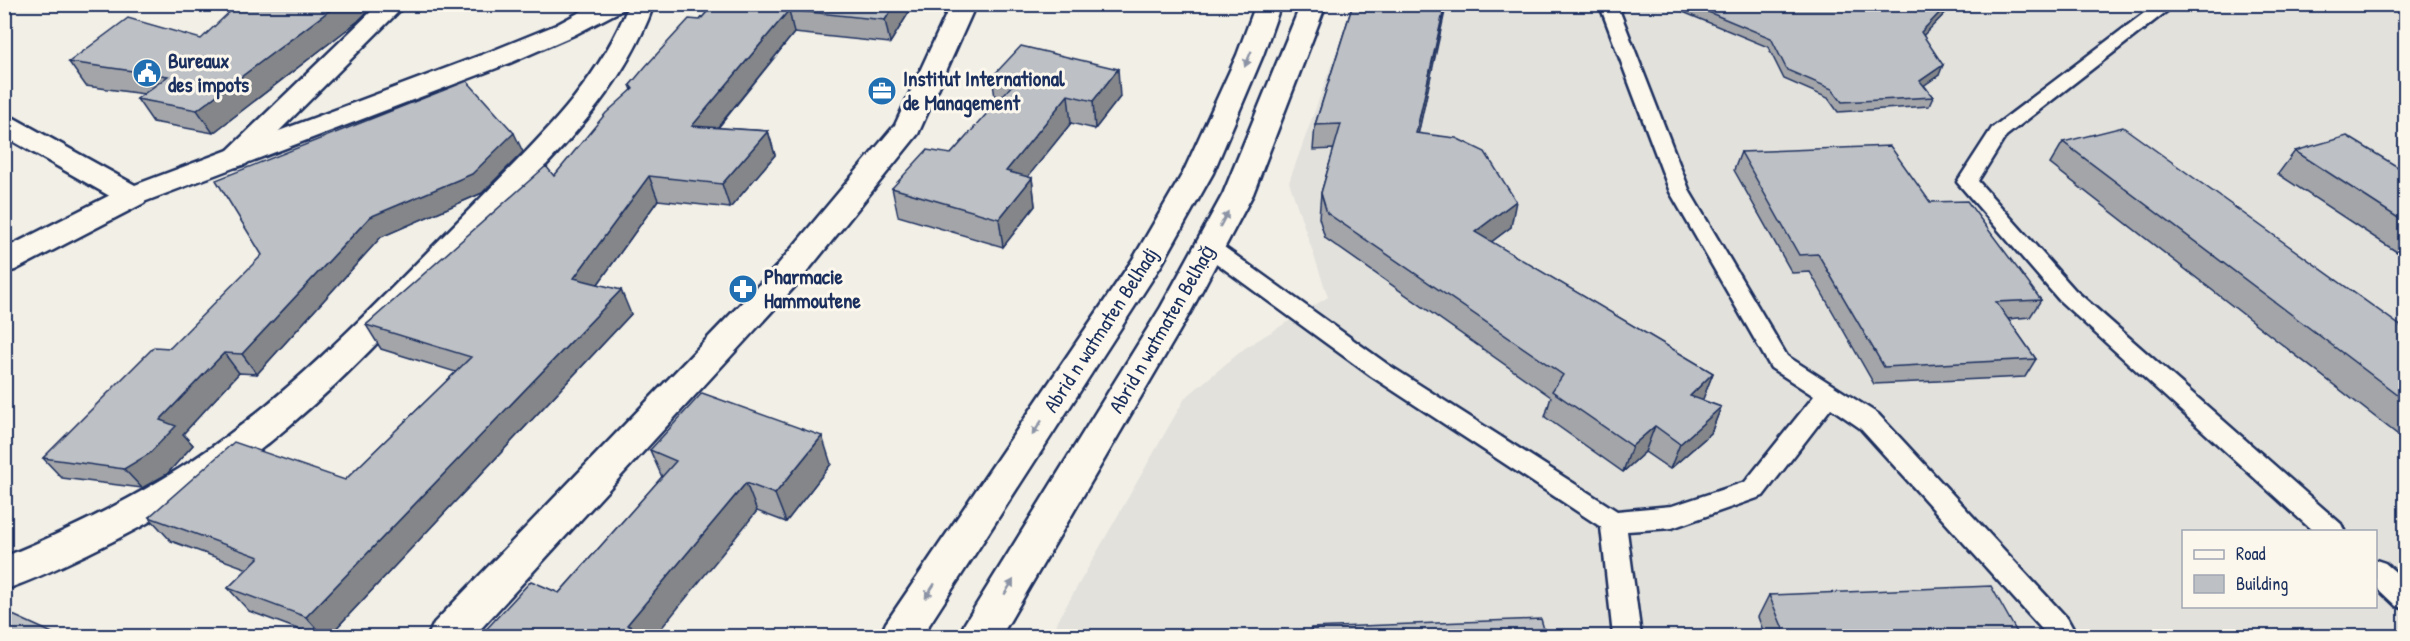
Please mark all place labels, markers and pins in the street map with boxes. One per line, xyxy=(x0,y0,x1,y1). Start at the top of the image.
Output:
place label: Bureaux des impots xyxy=(168,46,249,100)
public building icon: Bureaux des impots xyxy=(131,57,163,89)
place label: Institut International de Management xyxy=(903,64,1065,118)
office icon: Institut International de Management xyxy=(866,75,898,107)
place label: Pharmacie Hammoutene xyxy=(764,262,862,315)
pharmacy icon: Pharmacie Hammoutene xyxy=(727,273,759,305)

